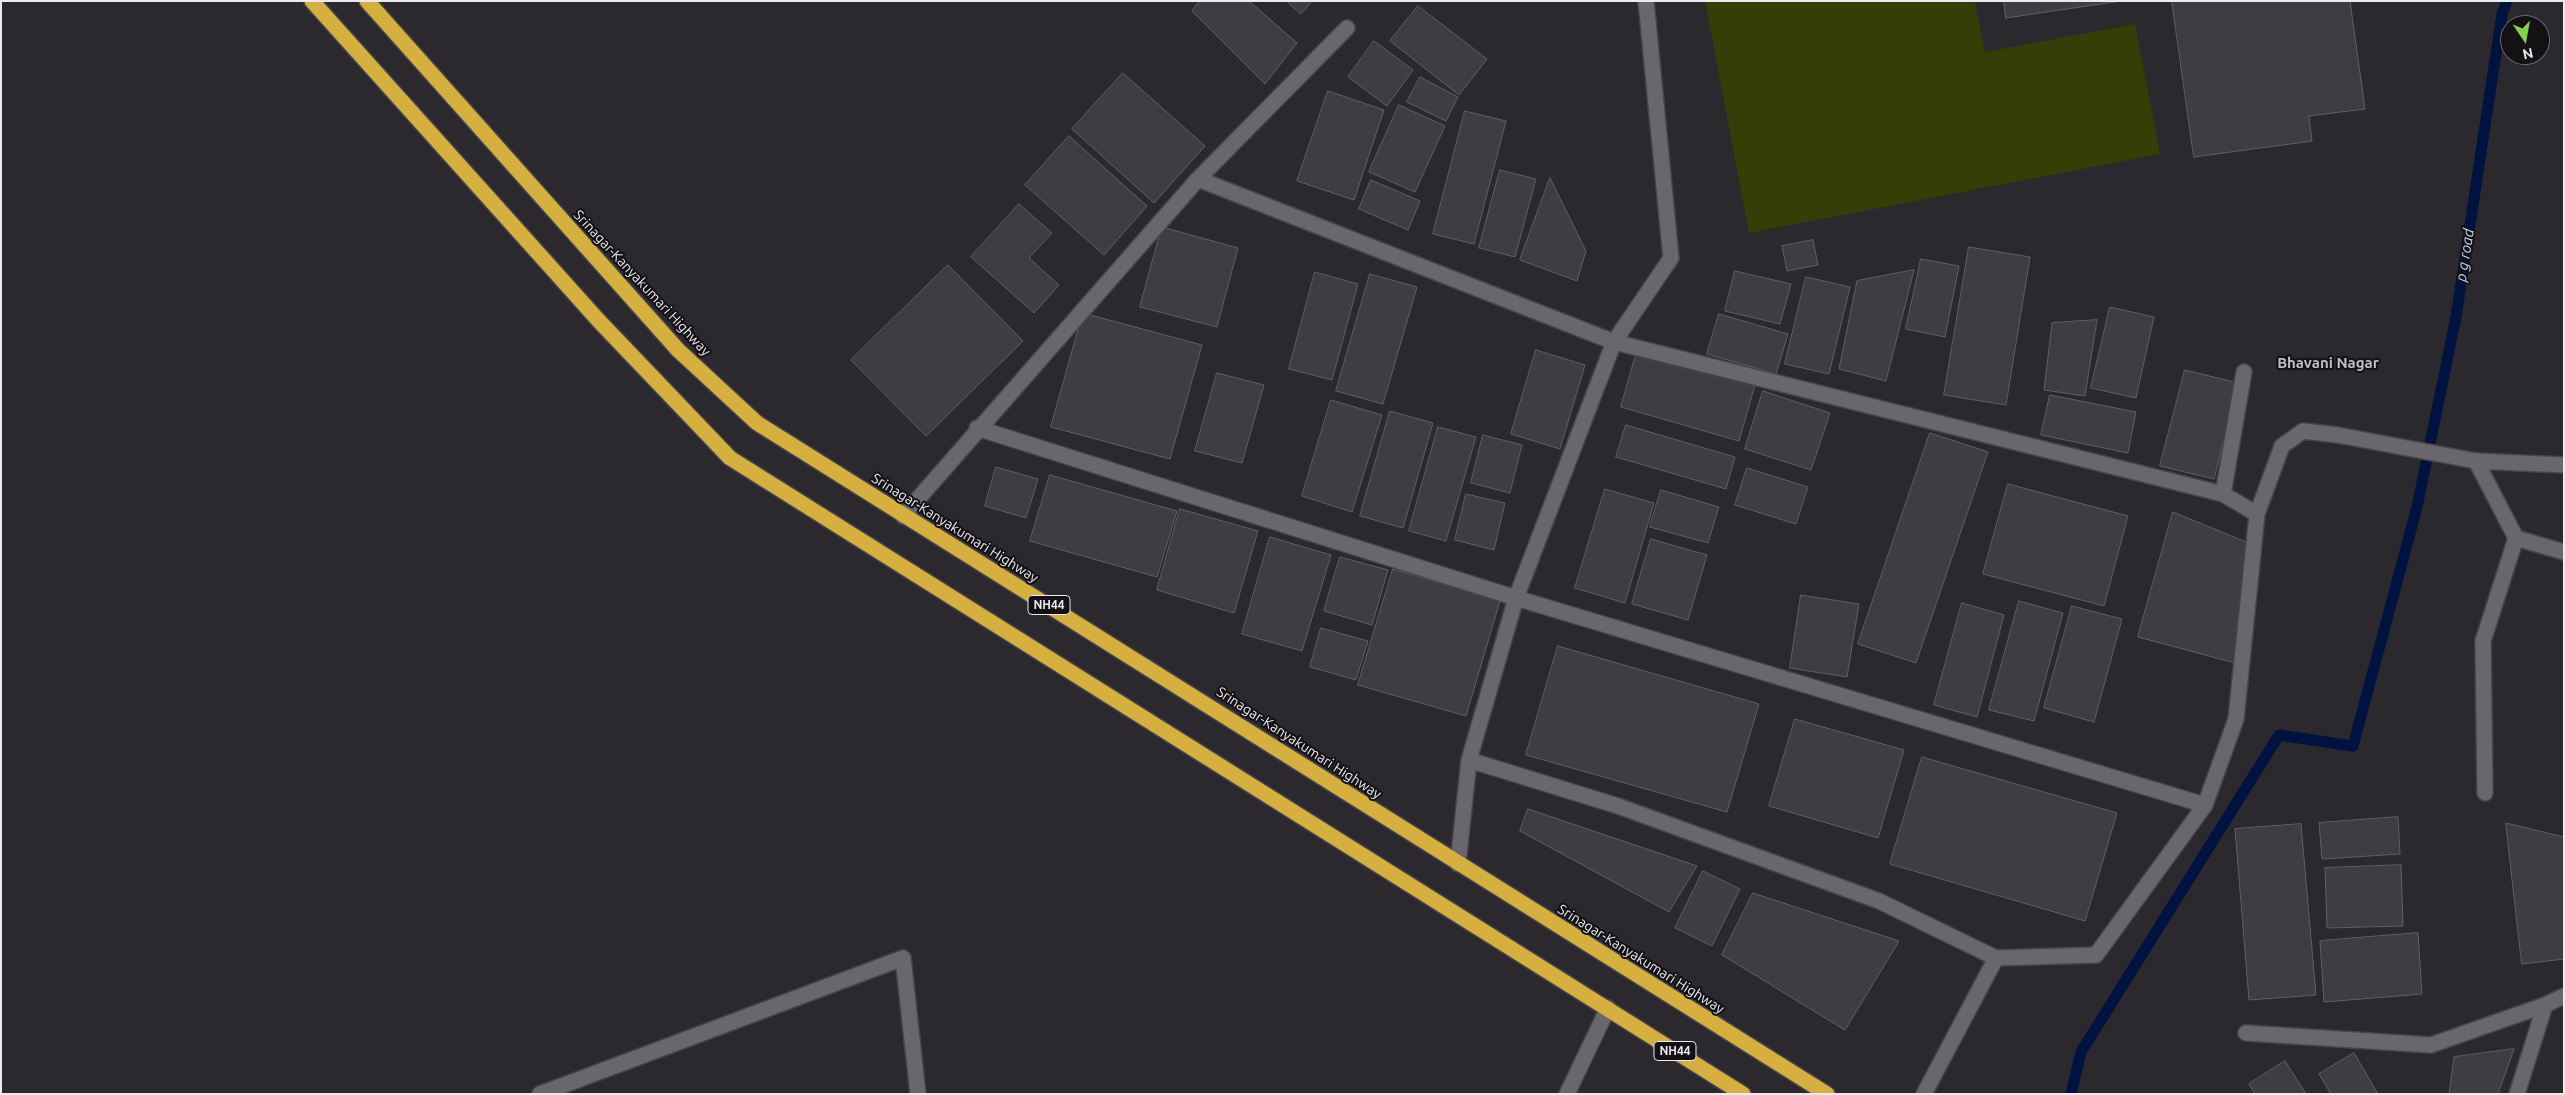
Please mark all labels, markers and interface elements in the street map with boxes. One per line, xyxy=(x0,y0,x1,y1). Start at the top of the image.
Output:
north arrow xyxy=(2500,15,2550,65)
text: N xyxy=(2521,45,2535,63)
street label: Srinagar-Kanyakumari Highway xyxy=(570,207,714,359)
water label: p g road xyxy=(2452,227,2478,283)
district label: Bhavani Nagar xyxy=(2277,354,2379,372)
street label: Srinagar-Kanyakumari Highway xyxy=(869,470,1041,586)
road number: NH44 xyxy=(1028,596,1070,614)
street label: Srinagar-Kanyakumari Highway xyxy=(1213,683,1385,803)
street label: Srinagar-Kanyakumari Highway xyxy=(1555,901,1727,1017)
road number: NH44 xyxy=(1654,1042,1696,1060)

